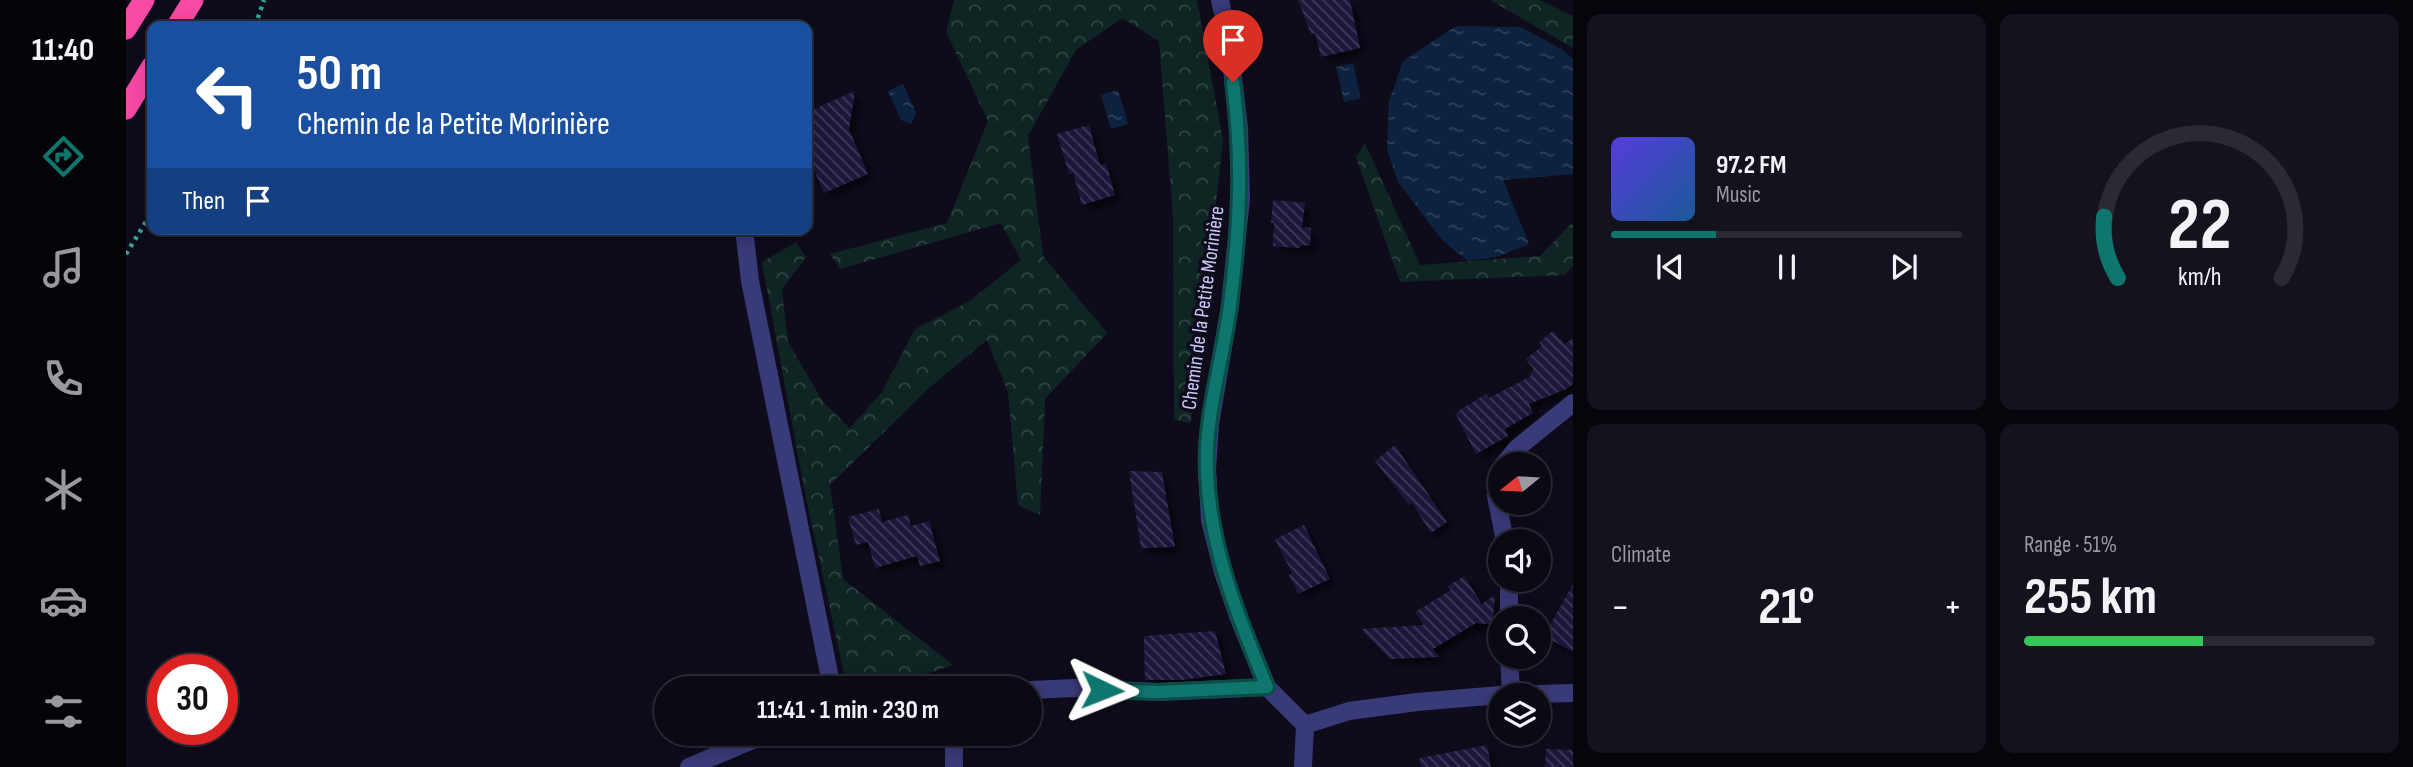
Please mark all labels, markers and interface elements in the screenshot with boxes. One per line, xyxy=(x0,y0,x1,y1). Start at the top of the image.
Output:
pin xyxy=(1203,10,1263,82)
icon: arrive xyxy=(1214,21,1252,59)
text: 11:40 xyxy=(32,31,94,70)
text: 50 m xyxy=(297,45,382,104)
icon: left xyxy=(182,49,273,140)
text: Chemin de la Petite Morinière xyxy=(297,105,610,144)
icon: directions xyxy=(39,132,88,181)
text: 97.2 FM xyxy=(1716,150,1786,181)
text: Music xyxy=(1716,181,1761,209)
icon: arrive xyxy=(239,182,277,220)
text: 22 xyxy=(2168,182,2231,270)
text: Then xyxy=(182,186,225,217)
street label: Chemin de la Petite Morinière xyxy=(1176,205,1230,411)
icon: music xyxy=(39,243,88,292)
icon: previous xyxy=(1651,248,1689,286)
icon: pause xyxy=(1768,248,1806,286)
icon: next xyxy=(1885,248,1923,286)
text: km/h xyxy=(2178,262,2221,293)
icon: phone xyxy=(39,354,88,403)
north arrow xyxy=(1488,452,1550,514)
map controls xyxy=(1488,452,1551,746)
icon: climate xyxy=(39,465,88,514)
button: sound xyxy=(1488,529,1551,592)
text: Range · 51% xyxy=(2024,531,2117,559)
text: Climate xyxy=(1611,541,1671,569)
text: 255 km xyxy=(2024,566,2157,629)
icon: car xyxy=(39,576,88,625)
text: 21° xyxy=(1758,576,1815,639)
text: − xyxy=(1611,585,1630,630)
text: + xyxy=(1943,585,1962,630)
button: search xyxy=(1488,606,1551,669)
position arrow xyxy=(1065,653,1139,727)
speed limit sign: 30 xyxy=(147,654,238,745)
button: layers xyxy=(1488,683,1551,746)
icon: filters xyxy=(39,687,88,736)
text: 11:41 · 1 min · 230 m xyxy=(757,695,939,726)

